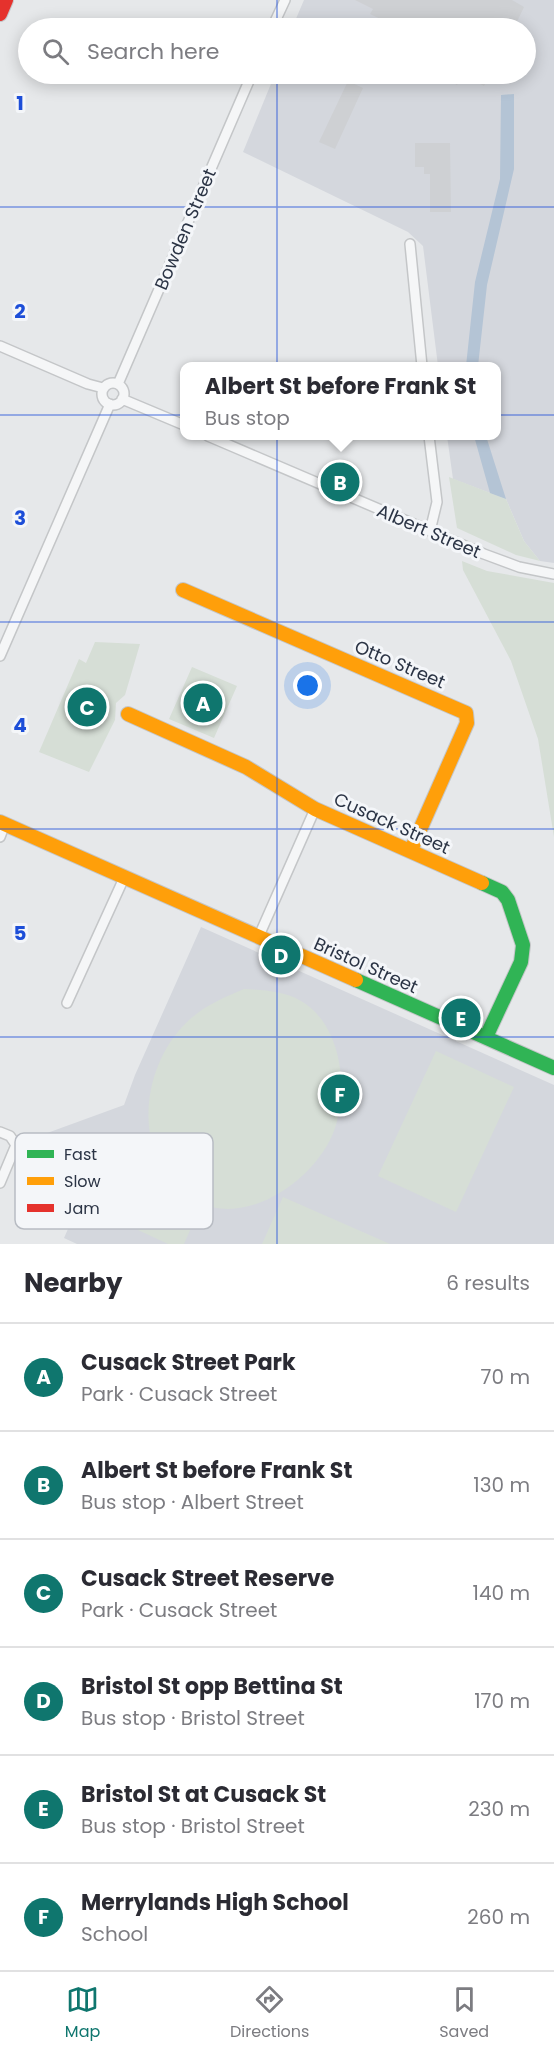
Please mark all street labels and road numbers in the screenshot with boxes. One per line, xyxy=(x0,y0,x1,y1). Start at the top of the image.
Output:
street label: Bowden Street xyxy=(148,164,222,294)
street label: Albert Street xyxy=(373,498,485,564)
street label: Otto Street xyxy=(351,634,449,694)
street label: Cusack Street xyxy=(330,786,454,860)
street label: Bristol Street xyxy=(310,931,422,999)

